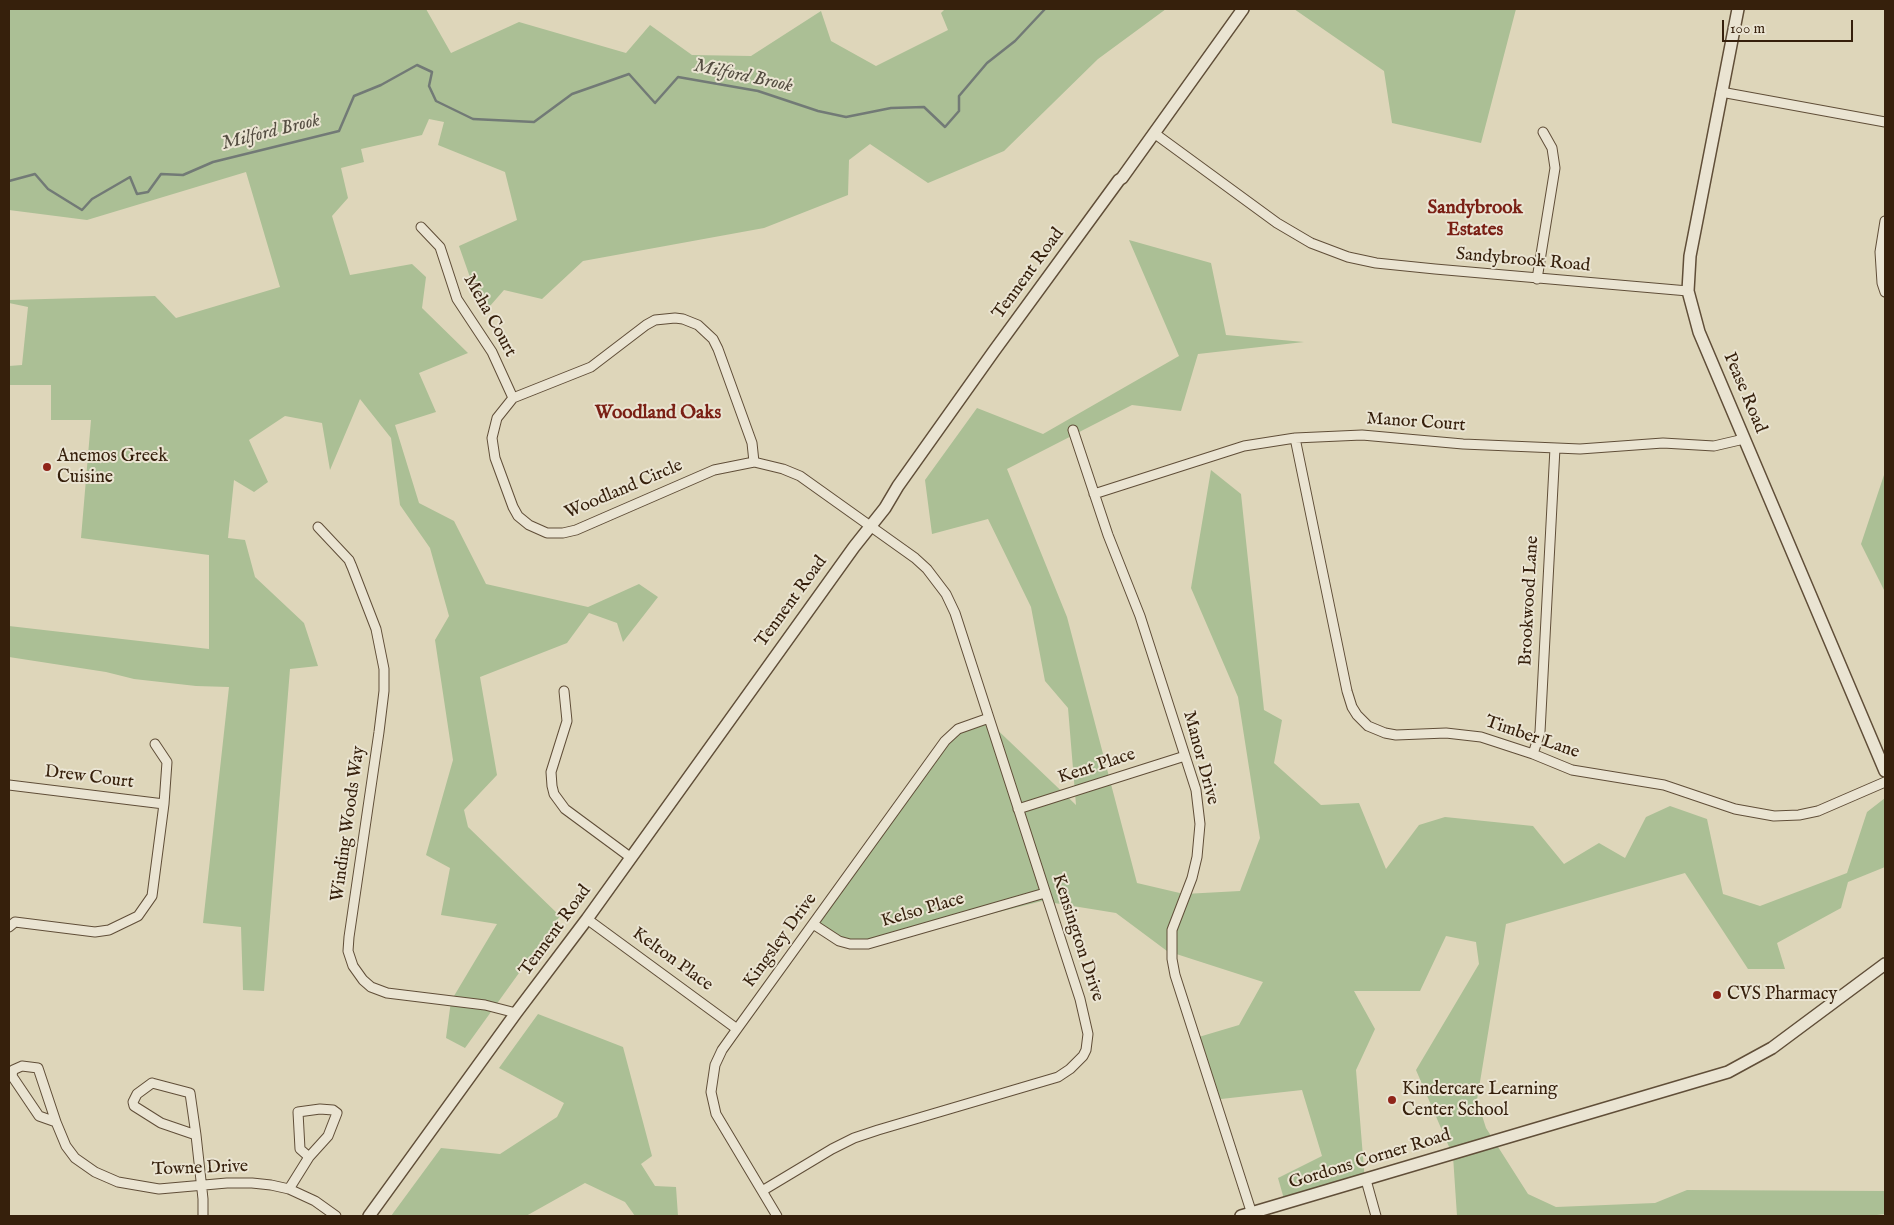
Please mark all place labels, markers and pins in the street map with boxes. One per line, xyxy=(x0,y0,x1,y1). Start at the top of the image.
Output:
place label: Anemos Greek Cuisine xyxy=(57,446,168,488)
marker: Anemos Greek Cuisine xyxy=(41,461,53,473)
place label: CVS Pharmacy xyxy=(1727,984,1837,1006)
marker: CVS Pharmacy xyxy=(1711,989,1723,1001)
place label: Kindercare Learning Center School xyxy=(1402,1079,1558,1122)
marker: Kindercare Learning Center School xyxy=(1386,1094,1398,1106)

